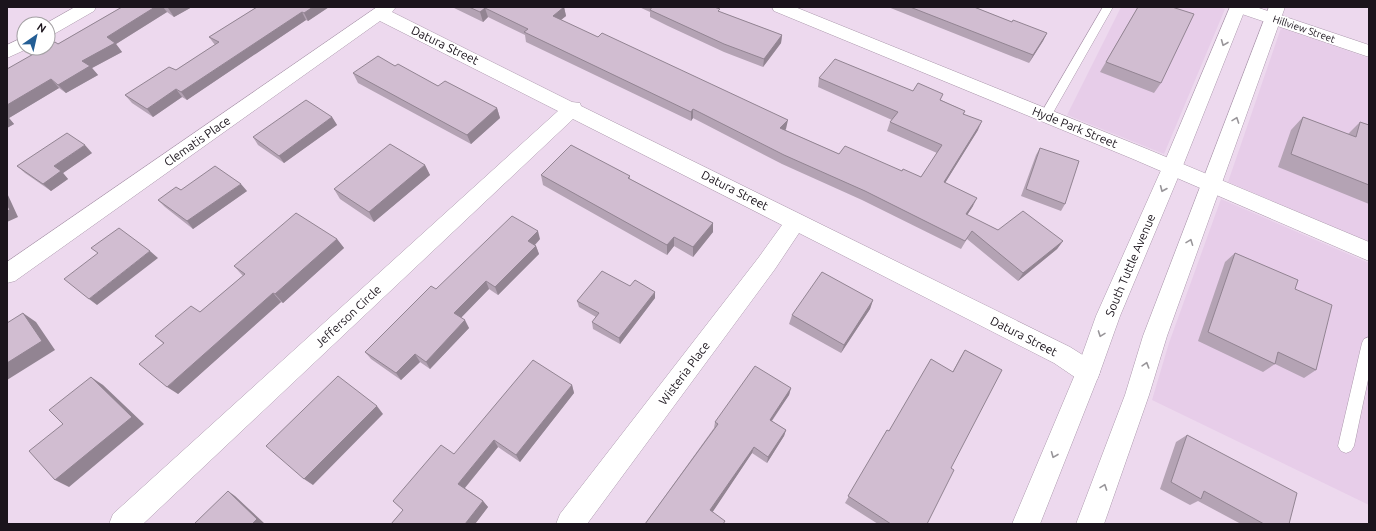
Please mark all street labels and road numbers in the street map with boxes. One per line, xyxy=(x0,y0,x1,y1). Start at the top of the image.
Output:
street label: Hillview Street xyxy=(1271,13,1337,45)
street label: Datura Street xyxy=(409,23,481,67)
street label: Hyde Park Street xyxy=(1031,104,1120,150)
street label: Clematis Place xyxy=(161,113,233,169)
street label: Datura Street xyxy=(699,168,771,213)
street label: South Tuttle Avenue xyxy=(1103,212,1157,318)
street label: Jefferson Circle xyxy=(313,282,383,350)
street label: Datura Street xyxy=(988,314,1060,359)
street label: Wisteria Place xyxy=(656,339,712,407)

